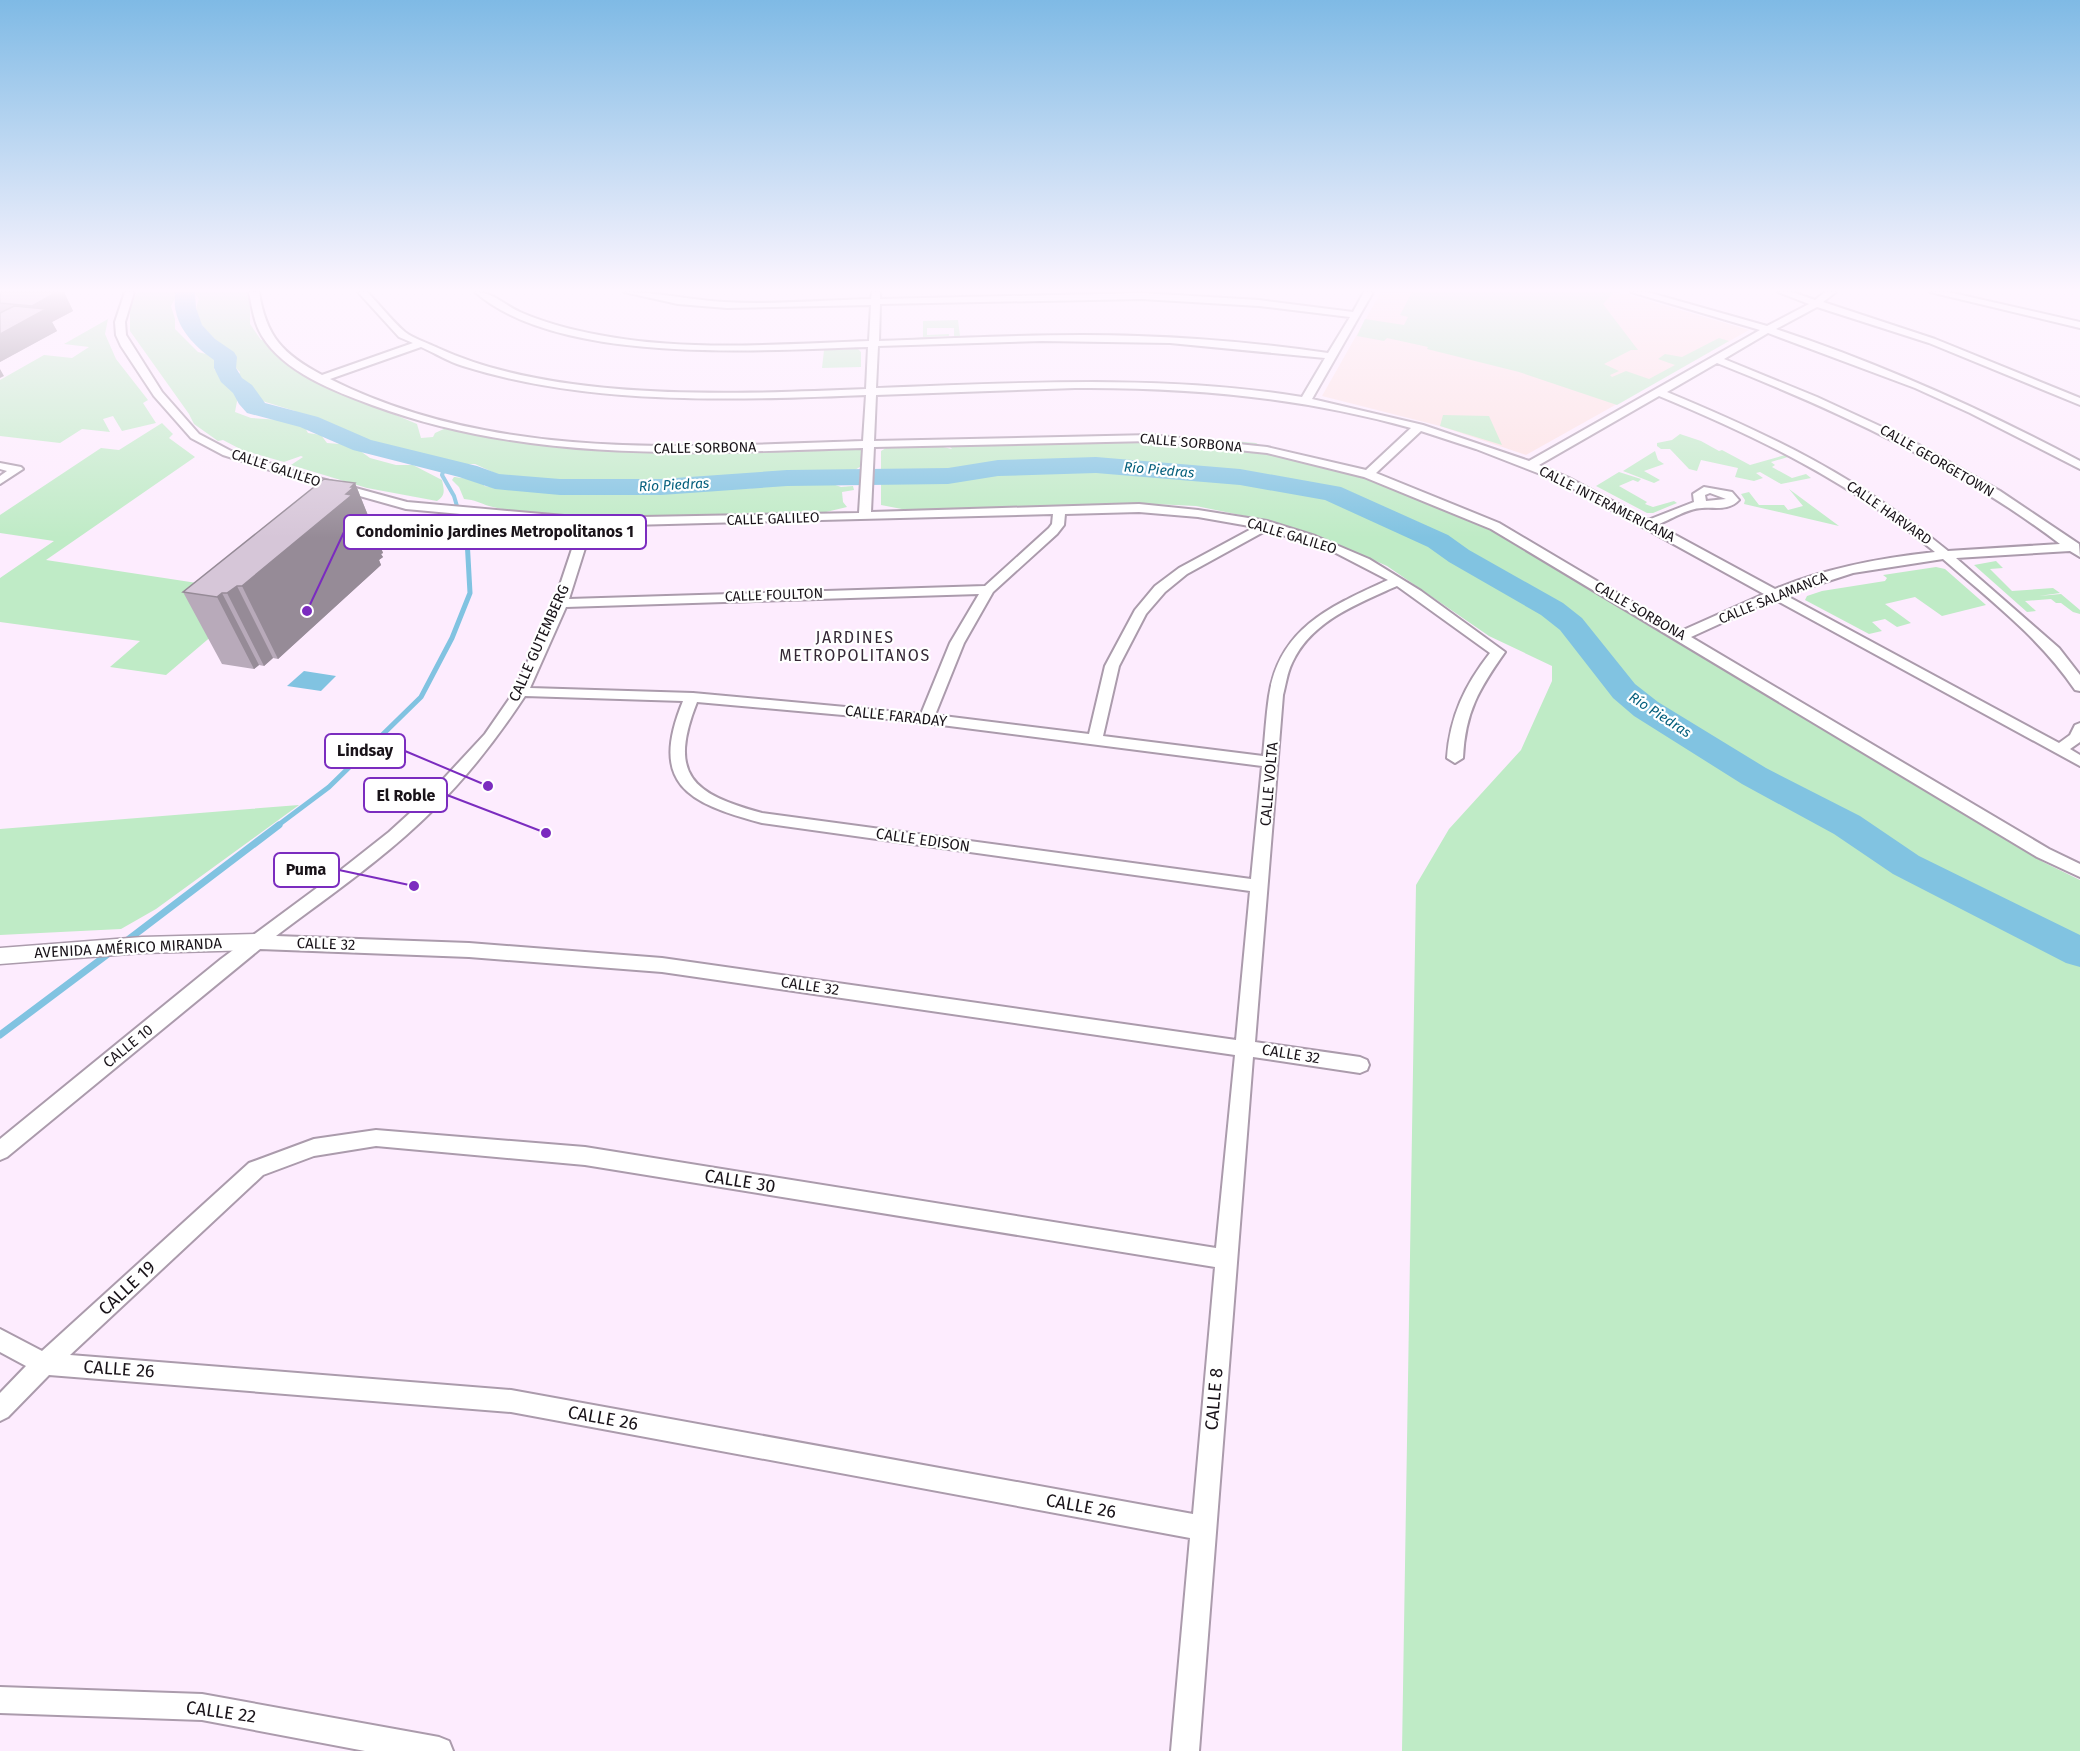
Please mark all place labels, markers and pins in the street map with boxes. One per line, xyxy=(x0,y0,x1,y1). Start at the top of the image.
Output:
callout: Condominio Jardines Metropolitanos 1 xyxy=(344,515,646,549)
callout: Lindsay xyxy=(325,734,405,768)
callout: El Roble xyxy=(364,778,447,812)
callout: Puma xyxy=(274,853,339,887)

